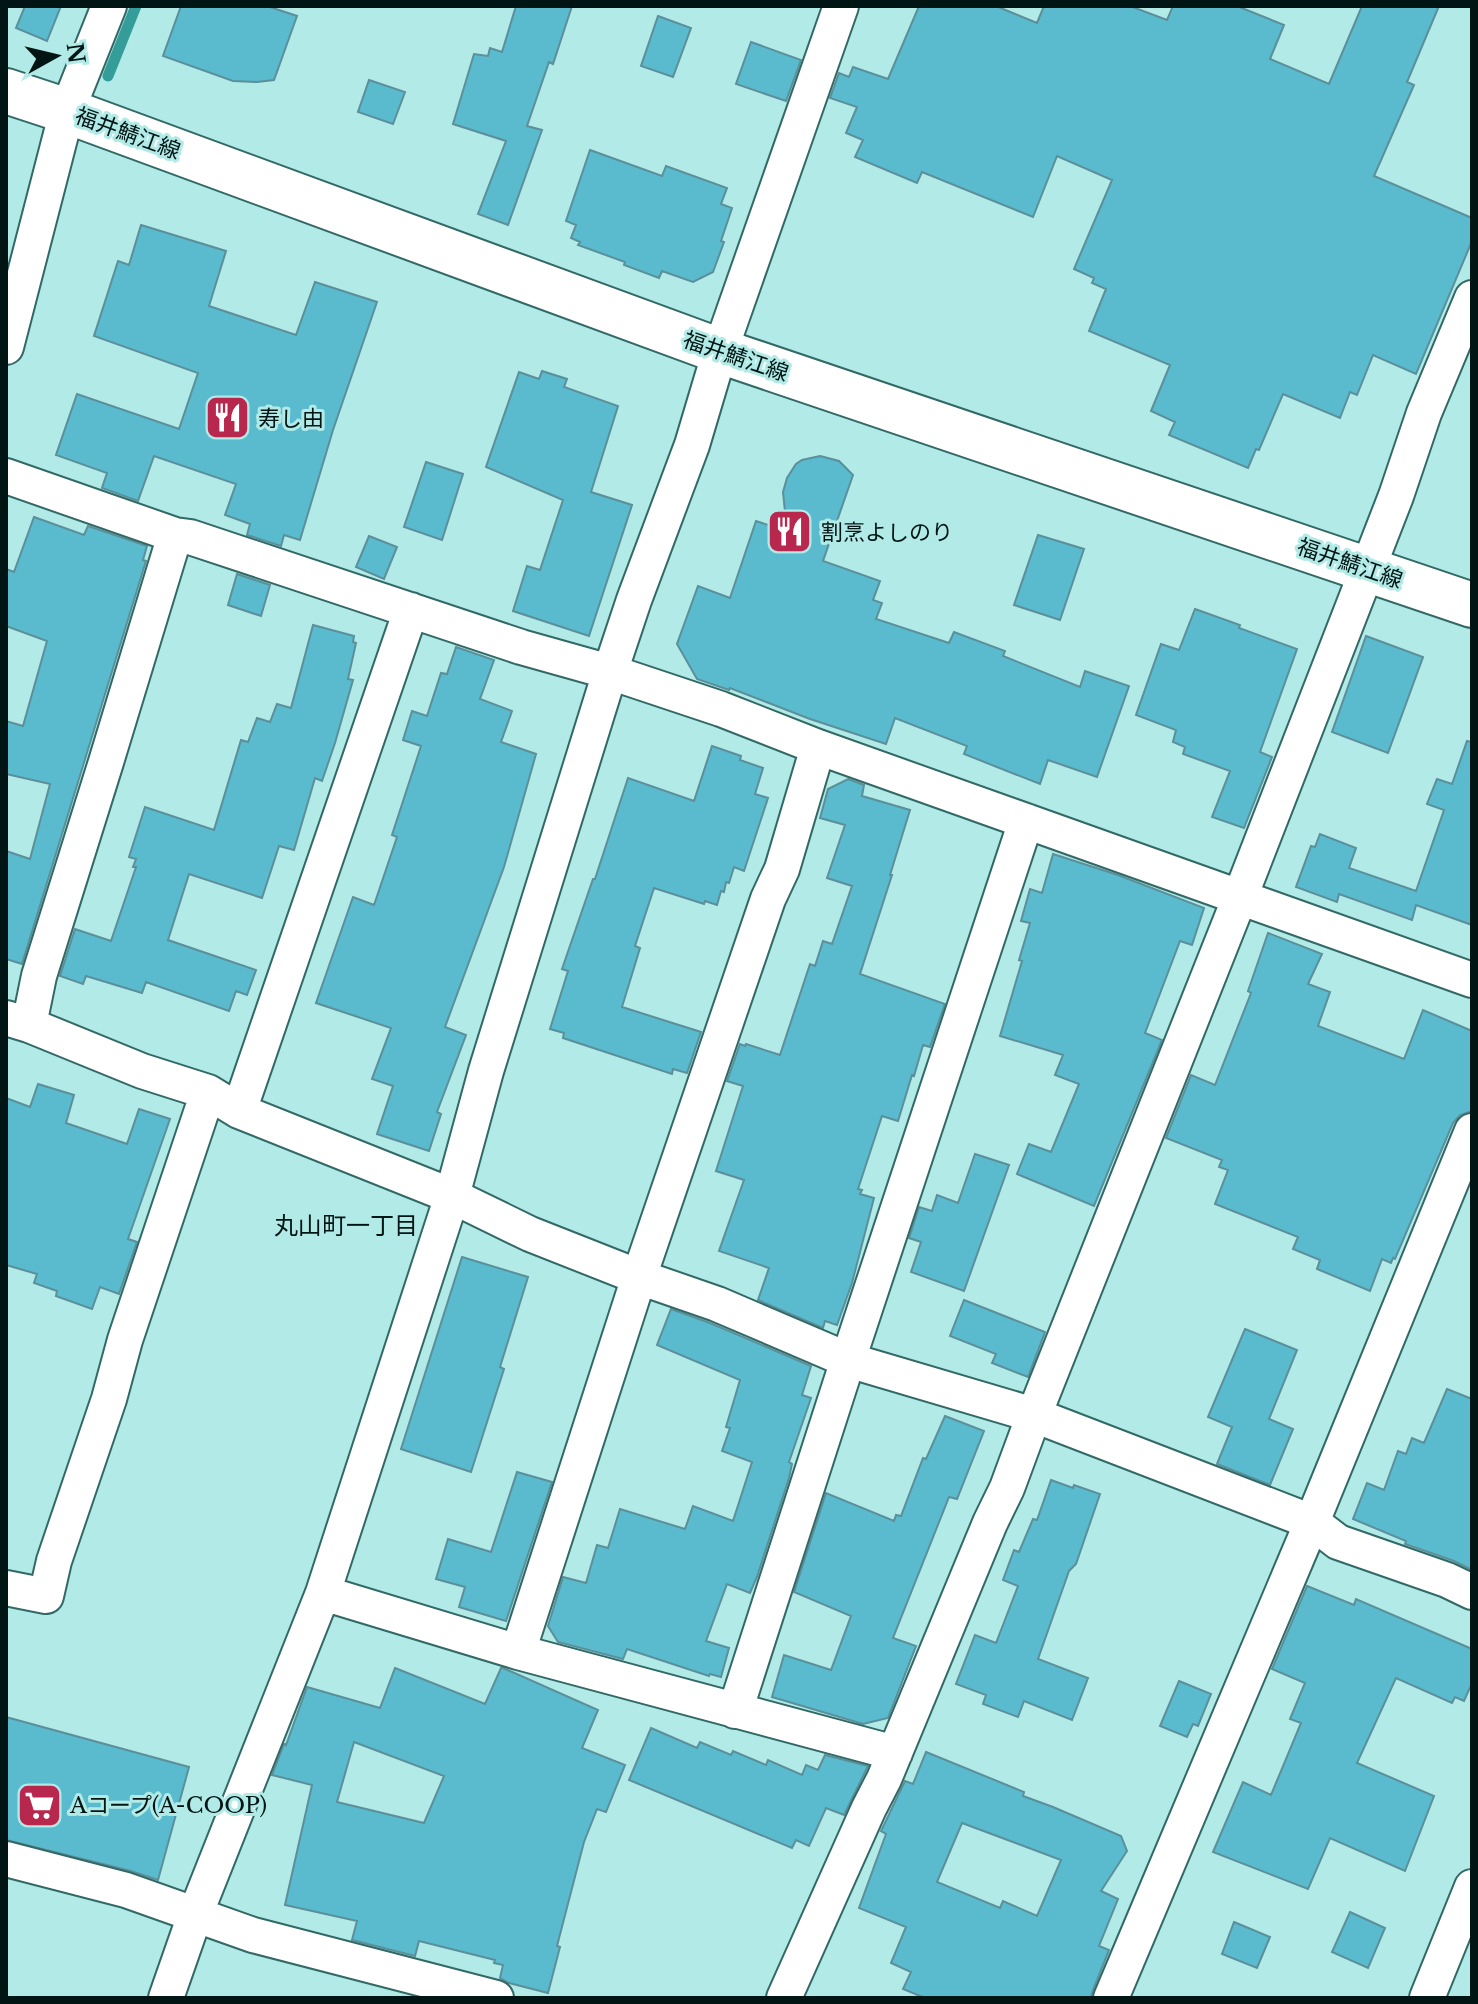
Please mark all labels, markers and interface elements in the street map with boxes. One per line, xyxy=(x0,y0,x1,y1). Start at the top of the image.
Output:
north arrow xyxy=(16,16,96,96)
text: N xyxy=(61,41,90,66)
street label: 福井鯖江線 xyxy=(72,102,184,165)
street label: 福井鯖江線 xyxy=(679,326,792,387)
restaurant icon: 寿し由 xyxy=(203,394,251,442)
place label: 寿し由 xyxy=(258,405,324,432)
restaurant icon: 割烹よしのり xyxy=(766,508,814,556)
place label: 割烹よしのり xyxy=(821,519,953,546)
street label: 福井鯖江線 xyxy=(1293,533,1406,594)
district label: 丸山町一丁目 xyxy=(274,1211,418,1240)
supermarket icon: Aコープ(A-COOP) xyxy=(15,1781,63,1829)
place label: Aコープ(A-COOP) xyxy=(69,1792,267,1819)

